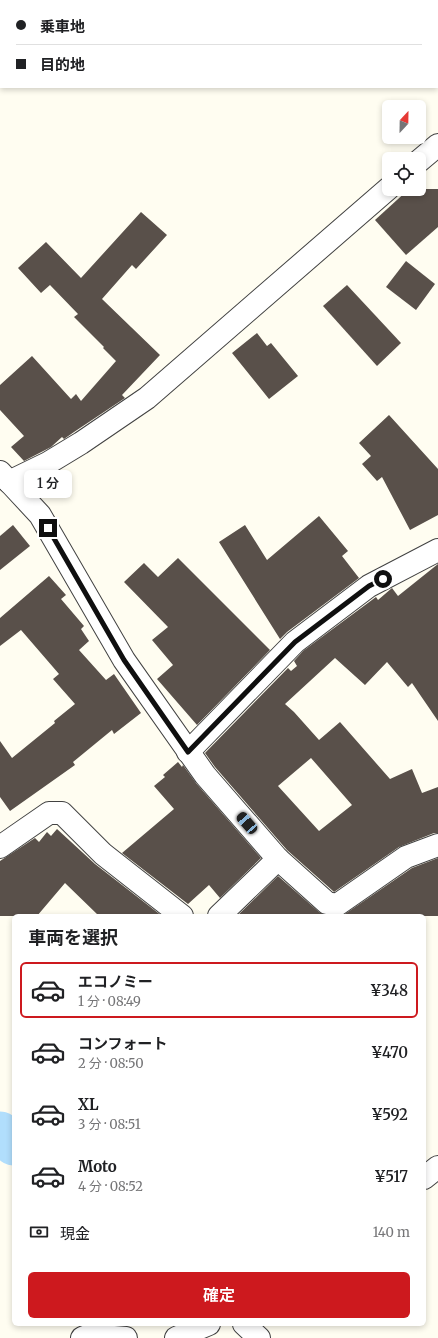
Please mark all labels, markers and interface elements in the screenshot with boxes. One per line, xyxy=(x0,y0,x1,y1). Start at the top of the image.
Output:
text: 乗車地 xyxy=(40,17,85,36)
text: 目的地 xyxy=(40,55,85,74)
north arrow xyxy=(382,100,426,144)
map controls xyxy=(382,100,426,196)
button: locate xyxy=(382,152,426,196)
callout: 1 分 xyxy=(24,470,72,498)
text: 1 分 xyxy=(37,475,59,492)
route end xyxy=(39,519,57,537)
route start xyxy=(374,570,392,588)
car xyxy=(235,810,259,836)
text: 車両を選択 xyxy=(28,926,118,949)
icon: car xyxy=(30,972,66,1008)
text: エコノミー xyxy=(78,972,153,991)
text: ¥348 xyxy=(370,981,408,1000)
text: 1 分 · 08:49 xyxy=(78,993,141,1010)
icon: car xyxy=(30,1034,66,1070)
text: コンフォート xyxy=(78,1034,168,1053)
text: ¥470 xyxy=(371,1043,408,1062)
text: 2 分 · 08:50 xyxy=(78,1055,144,1072)
text: XL xyxy=(78,1095,99,1114)
icon: car xyxy=(30,1096,66,1132)
text: ¥592 xyxy=(371,1105,408,1124)
text: 3 分 · 08:51 xyxy=(78,1116,141,1133)
text: Moto xyxy=(78,1157,117,1176)
icon: car xyxy=(30,1158,66,1194)
text: ¥517 xyxy=(374,1167,408,1186)
text: 4 分 · 08:52 xyxy=(78,1178,143,1195)
icon: cash xyxy=(28,1221,50,1243)
text: 現金 xyxy=(60,1224,90,1243)
text: 140 m xyxy=(373,1224,410,1241)
button: 確定 xyxy=(28,1272,410,1318)

